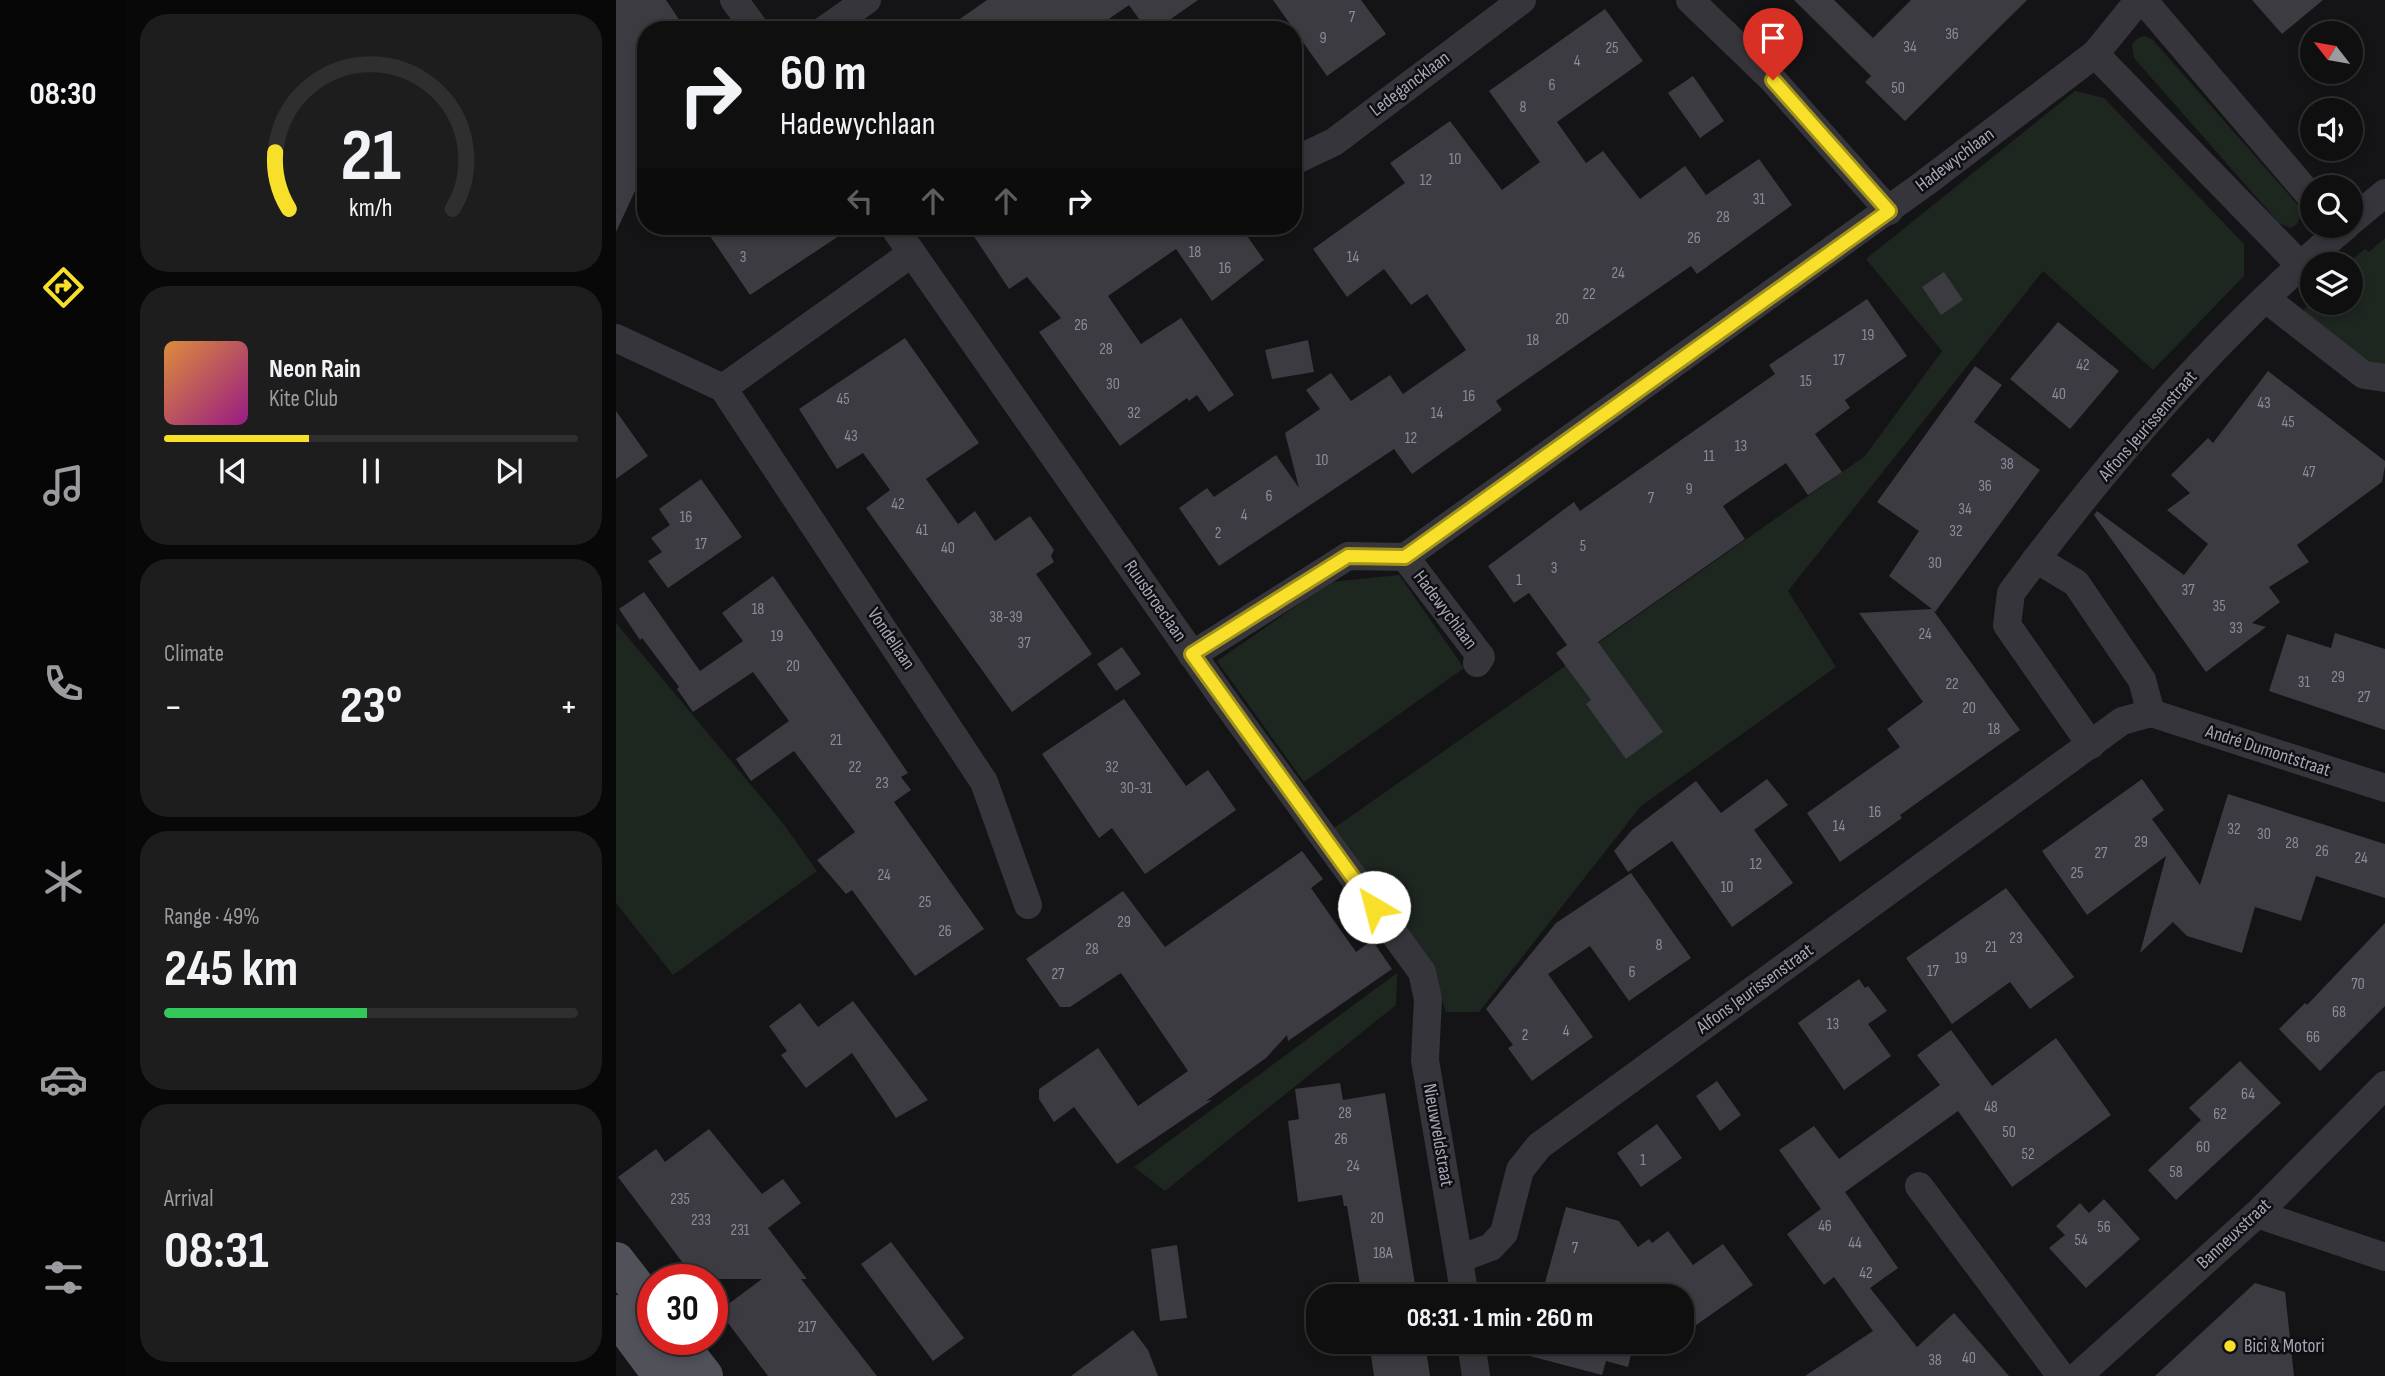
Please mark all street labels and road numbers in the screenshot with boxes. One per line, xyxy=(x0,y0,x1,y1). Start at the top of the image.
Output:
street label: Ledegancklaan xyxy=(1366,47,1454,121)
street label: Hadewychlaan xyxy=(1911,123,1999,197)
street label: Alfons Jeurissenstraat xyxy=(2093,366,2202,487)
street label: Ruusbroeclaan xyxy=(1119,556,1191,646)
street label: Hadewychlaan xyxy=(1408,566,1482,654)
street label: Vondellaan xyxy=(862,604,920,674)
street label: André Dumontstraat xyxy=(2202,720,2333,782)
street label: Alfons Jeurissenstraat xyxy=(1691,939,1818,1040)
street label: Nieuwveldstraat xyxy=(1418,1082,1458,1188)
street label: Banneuxstraat xyxy=(2192,1194,2276,1274)

